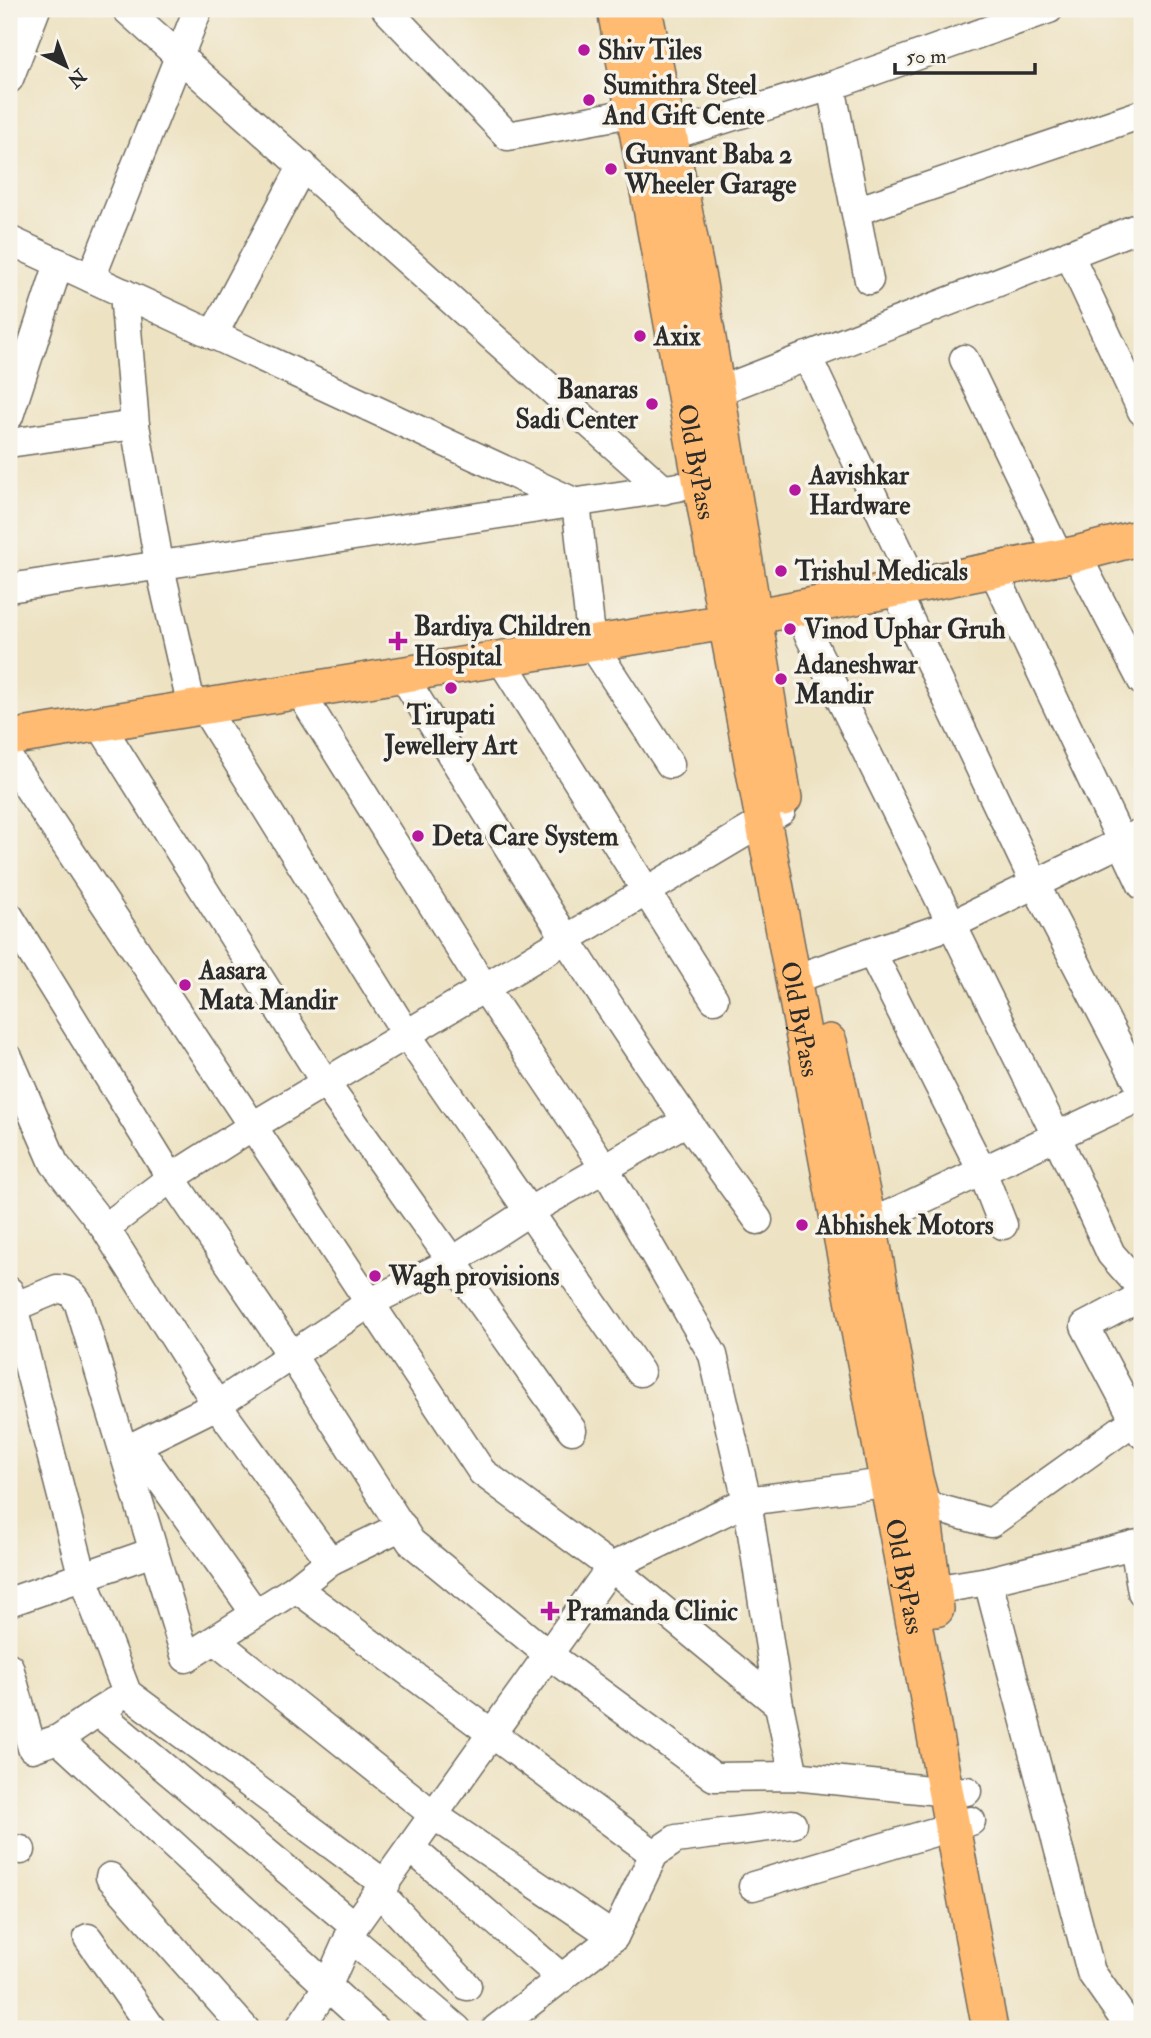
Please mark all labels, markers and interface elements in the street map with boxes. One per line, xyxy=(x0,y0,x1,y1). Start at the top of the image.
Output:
north arrow xyxy=(32,32,102,102)
scale bar xyxy=(895,32,1036,76)
place label: Shiv Tiles xyxy=(598,35,702,67)
marker: Shiv Tiles xyxy=(576,42,592,58)
text: 50 m xyxy=(906,43,947,70)
text: N xyxy=(62,63,92,93)
place label: Sumithra Steel And Gift Cente xyxy=(602,70,765,132)
marker: Sumithra Steel And Gift Cente xyxy=(581,92,597,108)
place label: Gunvant Baba 2 Wheeler Garage xyxy=(624,139,796,202)
marker: Gunvant Baba 2 Wheeler Garage xyxy=(603,161,619,177)
place label: Axix xyxy=(653,321,701,353)
marker: Axix xyxy=(632,328,648,344)
place label: Banaras Sadi Center xyxy=(516,374,638,436)
marker: Banaras Sadi Center xyxy=(644,396,660,412)
street label: Old ByPass xyxy=(670,401,722,522)
place label: Aavishkar Hardware xyxy=(808,460,910,522)
marker: Aavishkar Hardware xyxy=(787,482,803,498)
place label: Trishul Medicals xyxy=(794,556,968,588)
marker: Trishul Medicals xyxy=(773,563,789,579)
place label: Bardiya Children Hospital xyxy=(414,611,592,674)
place label: Vinod Uphar Gruh xyxy=(803,614,1006,647)
marker: Vinod Uphar Gruh xyxy=(782,621,798,637)
marker: Bardiya Children Hospital xyxy=(388,631,408,651)
place label: Adaneshwar Mandir xyxy=(794,649,918,711)
marker: Adaneshwar Mandir xyxy=(773,671,789,687)
marker: Tirupati Jewellery Art xyxy=(443,680,459,696)
place label: Tirupati Jewellery Art xyxy=(383,700,518,763)
place label: Deta Care System xyxy=(432,821,619,854)
marker: Deta Care System xyxy=(410,828,426,844)
place label: Aasara Mata Mandir xyxy=(198,955,338,1017)
street label: Old ByPass xyxy=(773,959,826,1080)
marker: Aasara Mata Mandir xyxy=(177,977,193,993)
place label: Abhishek Motors xyxy=(815,1210,994,1242)
marker: Abhishek Motors xyxy=(794,1217,810,1233)
place label: Wagh provisions xyxy=(388,1261,559,1294)
marker: Wagh provisions xyxy=(367,1268,383,1284)
street label: Old ByPass xyxy=(878,1516,931,1637)
place label: Pramanda Clinic xyxy=(566,1596,738,1628)
marker: Pramanda Clinic xyxy=(540,1601,560,1621)

